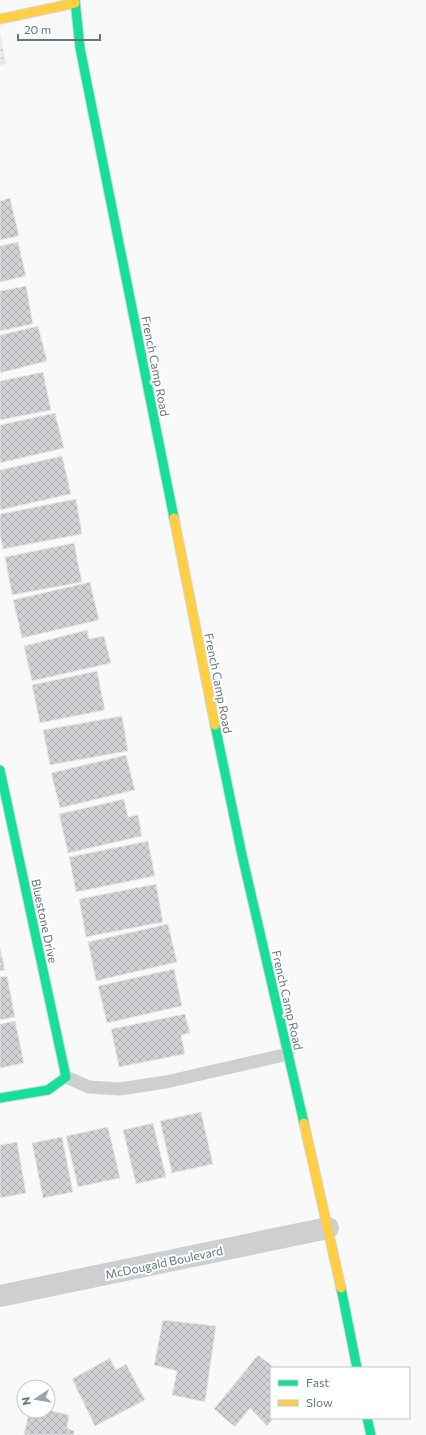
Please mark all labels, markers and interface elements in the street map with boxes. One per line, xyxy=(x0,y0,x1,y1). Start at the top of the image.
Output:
scale bar xyxy=(18,16,100,42)
text: 20 m xyxy=(24,22,51,36)
street label: French Camp Road xyxy=(139,315,173,417)
street label: French Camp Road xyxy=(202,632,236,734)
street label: Bluestone Drive xyxy=(29,878,61,964)
street label: French Camp Road xyxy=(270,949,306,1051)
street label: McDougald Boulevard xyxy=(104,1243,224,1281)
legend xyxy=(270,1367,410,1419)
text: Fast xyxy=(306,1375,329,1389)
north arrow xyxy=(16,1379,56,1419)
text: Slow xyxy=(306,1395,333,1409)
text: N xyxy=(19,1396,33,1407)

